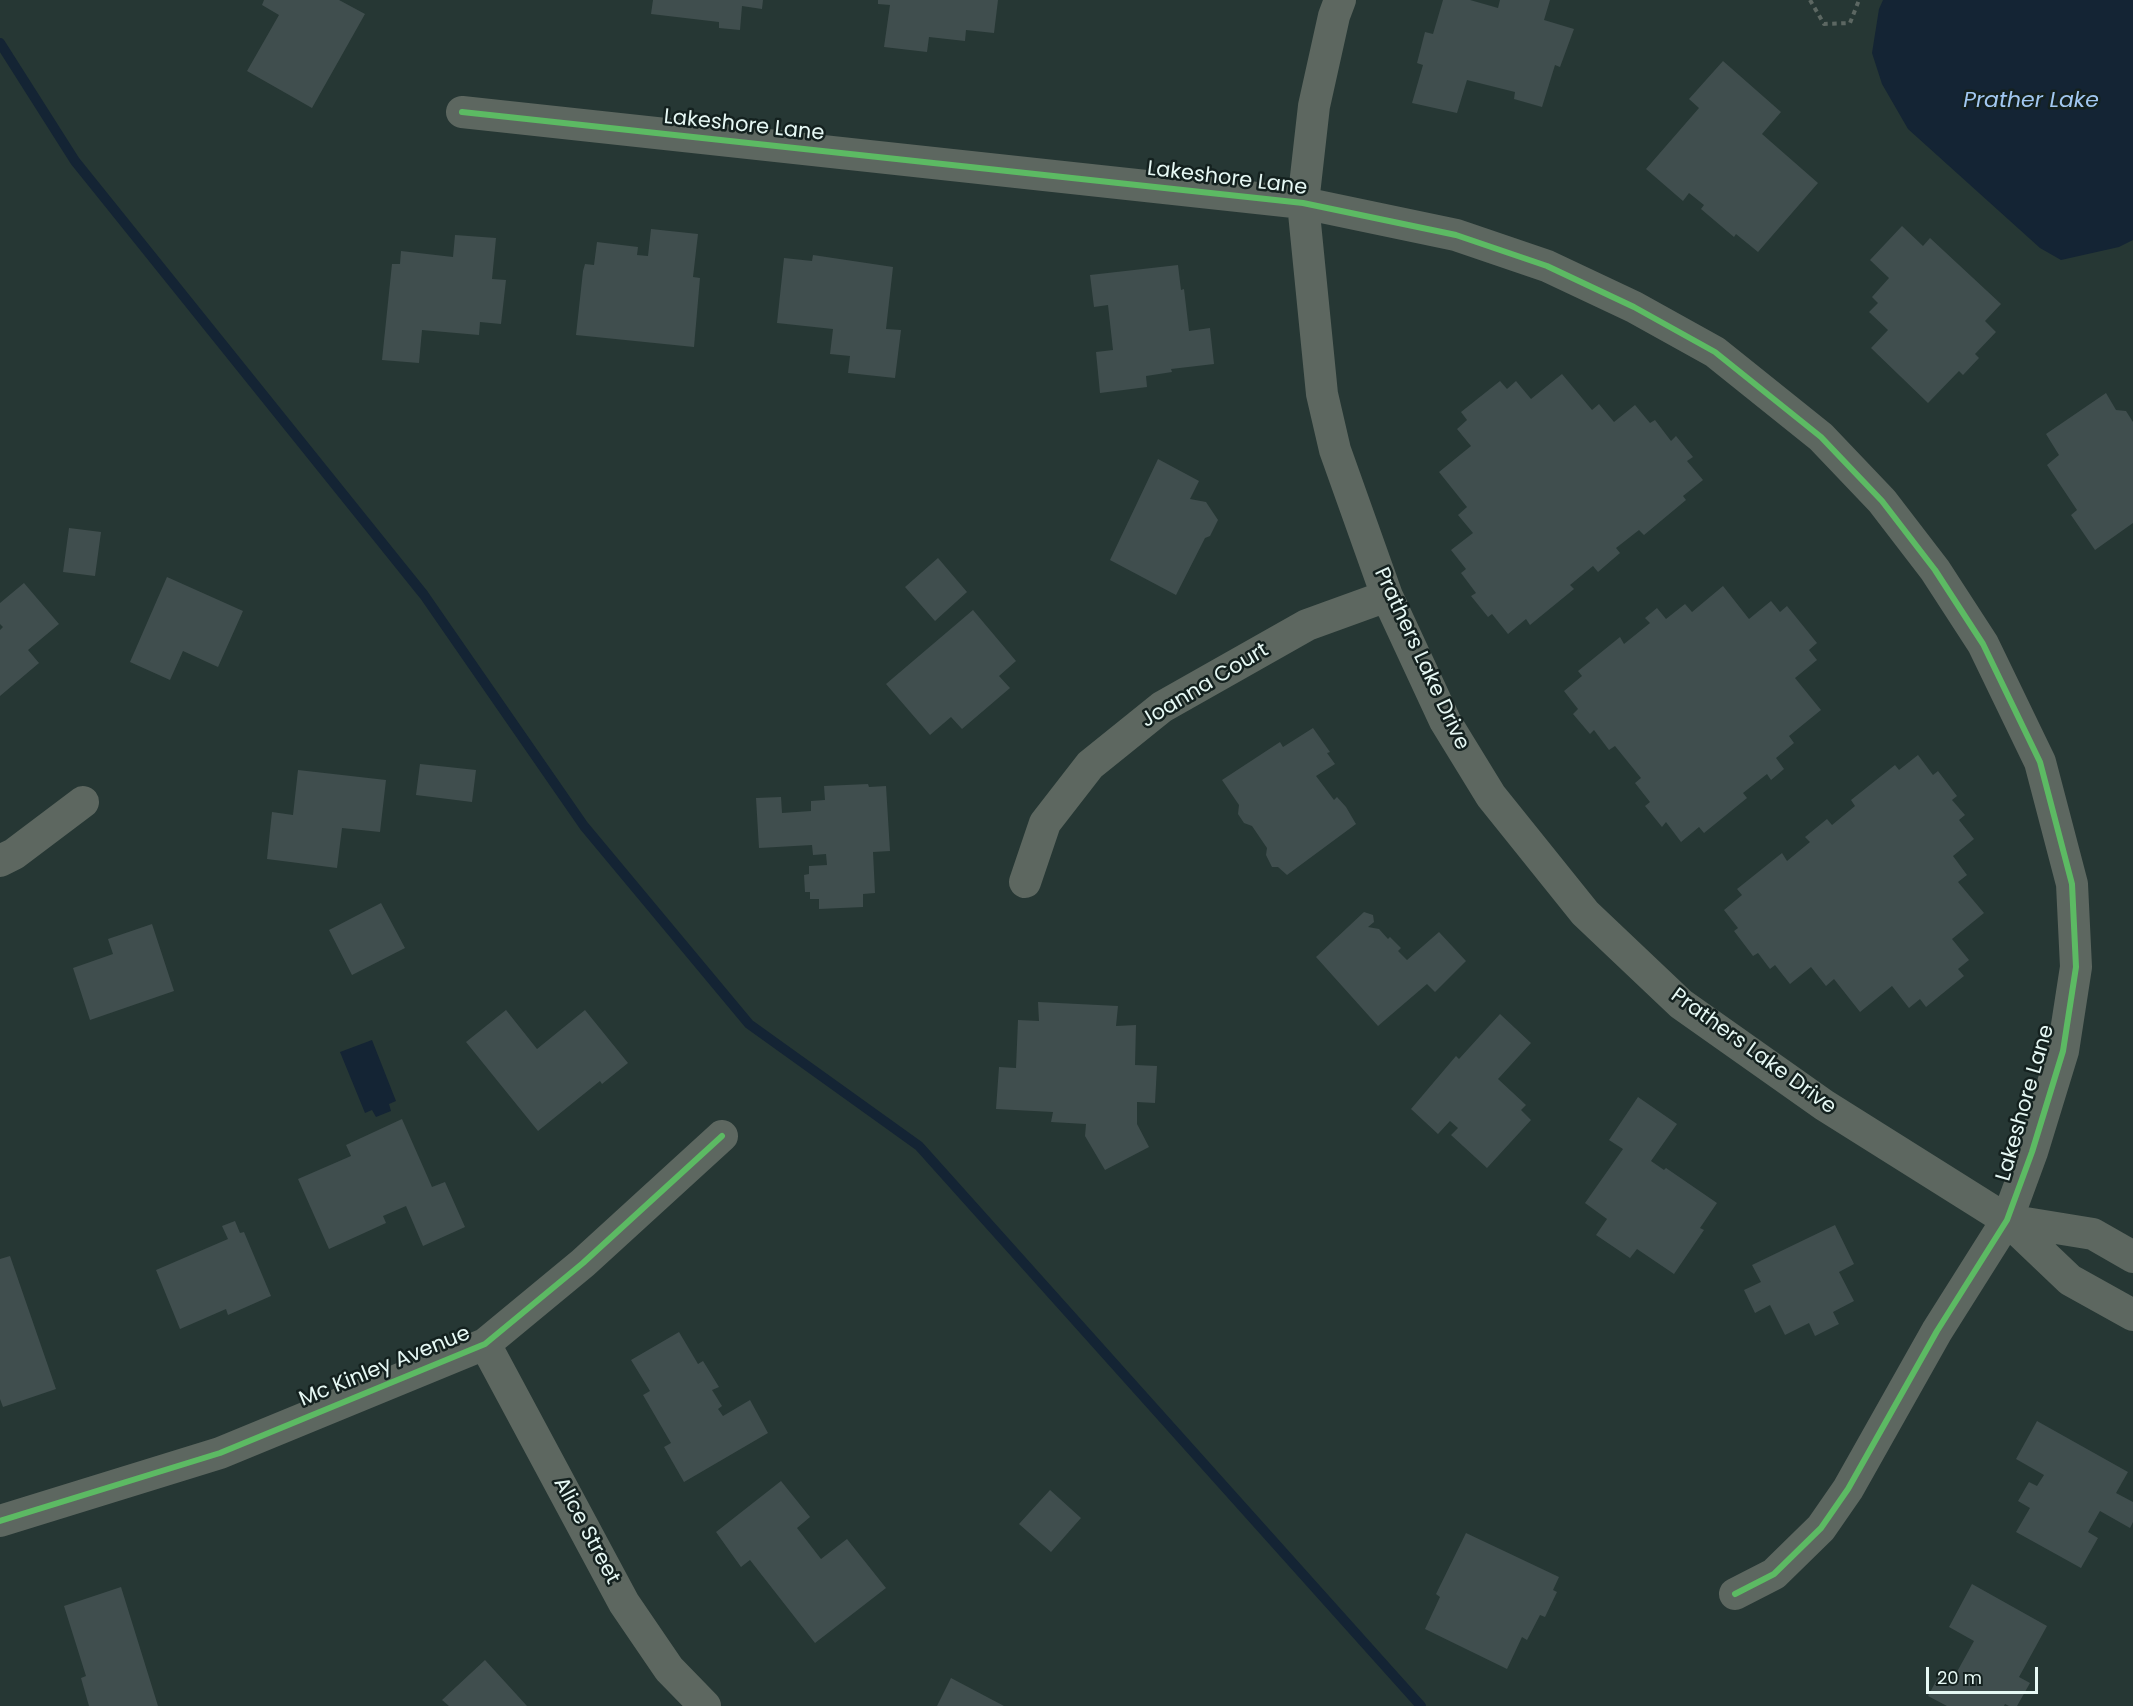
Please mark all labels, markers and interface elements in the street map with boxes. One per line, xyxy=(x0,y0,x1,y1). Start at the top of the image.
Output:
water label: Prather Lake xyxy=(1963,88,2099,114)
street label: Lakeshore Lane xyxy=(663,105,825,147)
street label: Lakeshore Lane xyxy=(1145,157,1309,201)
street label: Prathers Lake Drive xyxy=(1368,564,1474,754)
street label: Joanna Court xyxy=(1137,638,1273,734)
street label: Prathers Lake Drive xyxy=(1665,984,1841,1120)
street label: Lakeshore Lane xyxy=(1992,1022,2060,1184)
street label: Mc Kinley Avenue xyxy=(296,1321,474,1413)
street label: Alice Street xyxy=(547,1473,625,1589)
scale bar xyxy=(1929,1655,2042,1693)
text: 20 m xyxy=(1937,1665,1982,1690)

